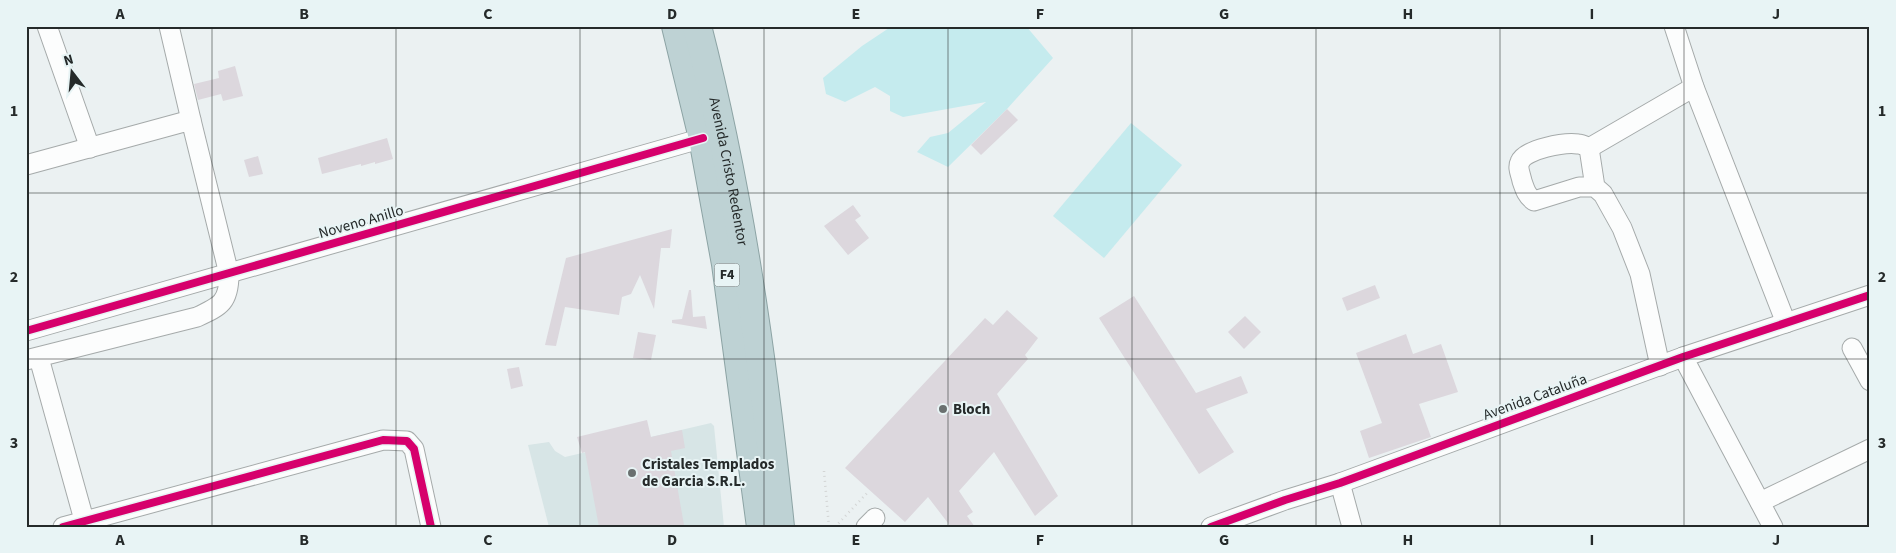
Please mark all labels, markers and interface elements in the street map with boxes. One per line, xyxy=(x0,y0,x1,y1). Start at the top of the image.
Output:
text: A xyxy=(114,3,125,25)
text: B xyxy=(299,3,309,25)
text: C xyxy=(483,3,493,25)
text: D xyxy=(667,3,677,25)
text: E xyxy=(852,3,860,25)
text: F xyxy=(1036,3,1044,25)
text: G xyxy=(1219,3,1229,25)
text: H xyxy=(1403,3,1413,25)
text: I xyxy=(1590,3,1594,25)
text: J xyxy=(1772,3,1780,25)
north arrow xyxy=(48,48,98,98)
text: N xyxy=(61,50,76,71)
street label: Avenida Cristo Redentor xyxy=(704,95,754,248)
text: 1 xyxy=(10,100,18,122)
text: 1 xyxy=(1878,100,1886,122)
street label: Noveno Anillo xyxy=(316,200,406,244)
road number: F4 xyxy=(714,264,740,286)
text: 2 xyxy=(10,266,18,288)
text: 2 xyxy=(1878,266,1886,288)
street label: Avenida Cataluña xyxy=(1480,368,1590,426)
place label: Bloch xyxy=(953,399,990,420)
marker: Bloch xyxy=(937,403,949,415)
text: 3 xyxy=(10,432,18,454)
text: 3 xyxy=(1878,432,1886,454)
place label: Cristales Templados de Garcia S.R.L. xyxy=(642,454,775,492)
marker: Cristales Templados de Garcia S.R.L. xyxy=(626,467,638,479)
text: A xyxy=(114,529,125,551)
text: B xyxy=(299,529,309,551)
text: C xyxy=(483,529,493,551)
text: D xyxy=(667,529,677,551)
text: E xyxy=(852,529,860,551)
text: F xyxy=(1036,529,1044,551)
text: G xyxy=(1219,529,1229,551)
text: H xyxy=(1403,529,1413,551)
text: I xyxy=(1590,529,1594,551)
text: J xyxy=(1772,529,1780,551)

